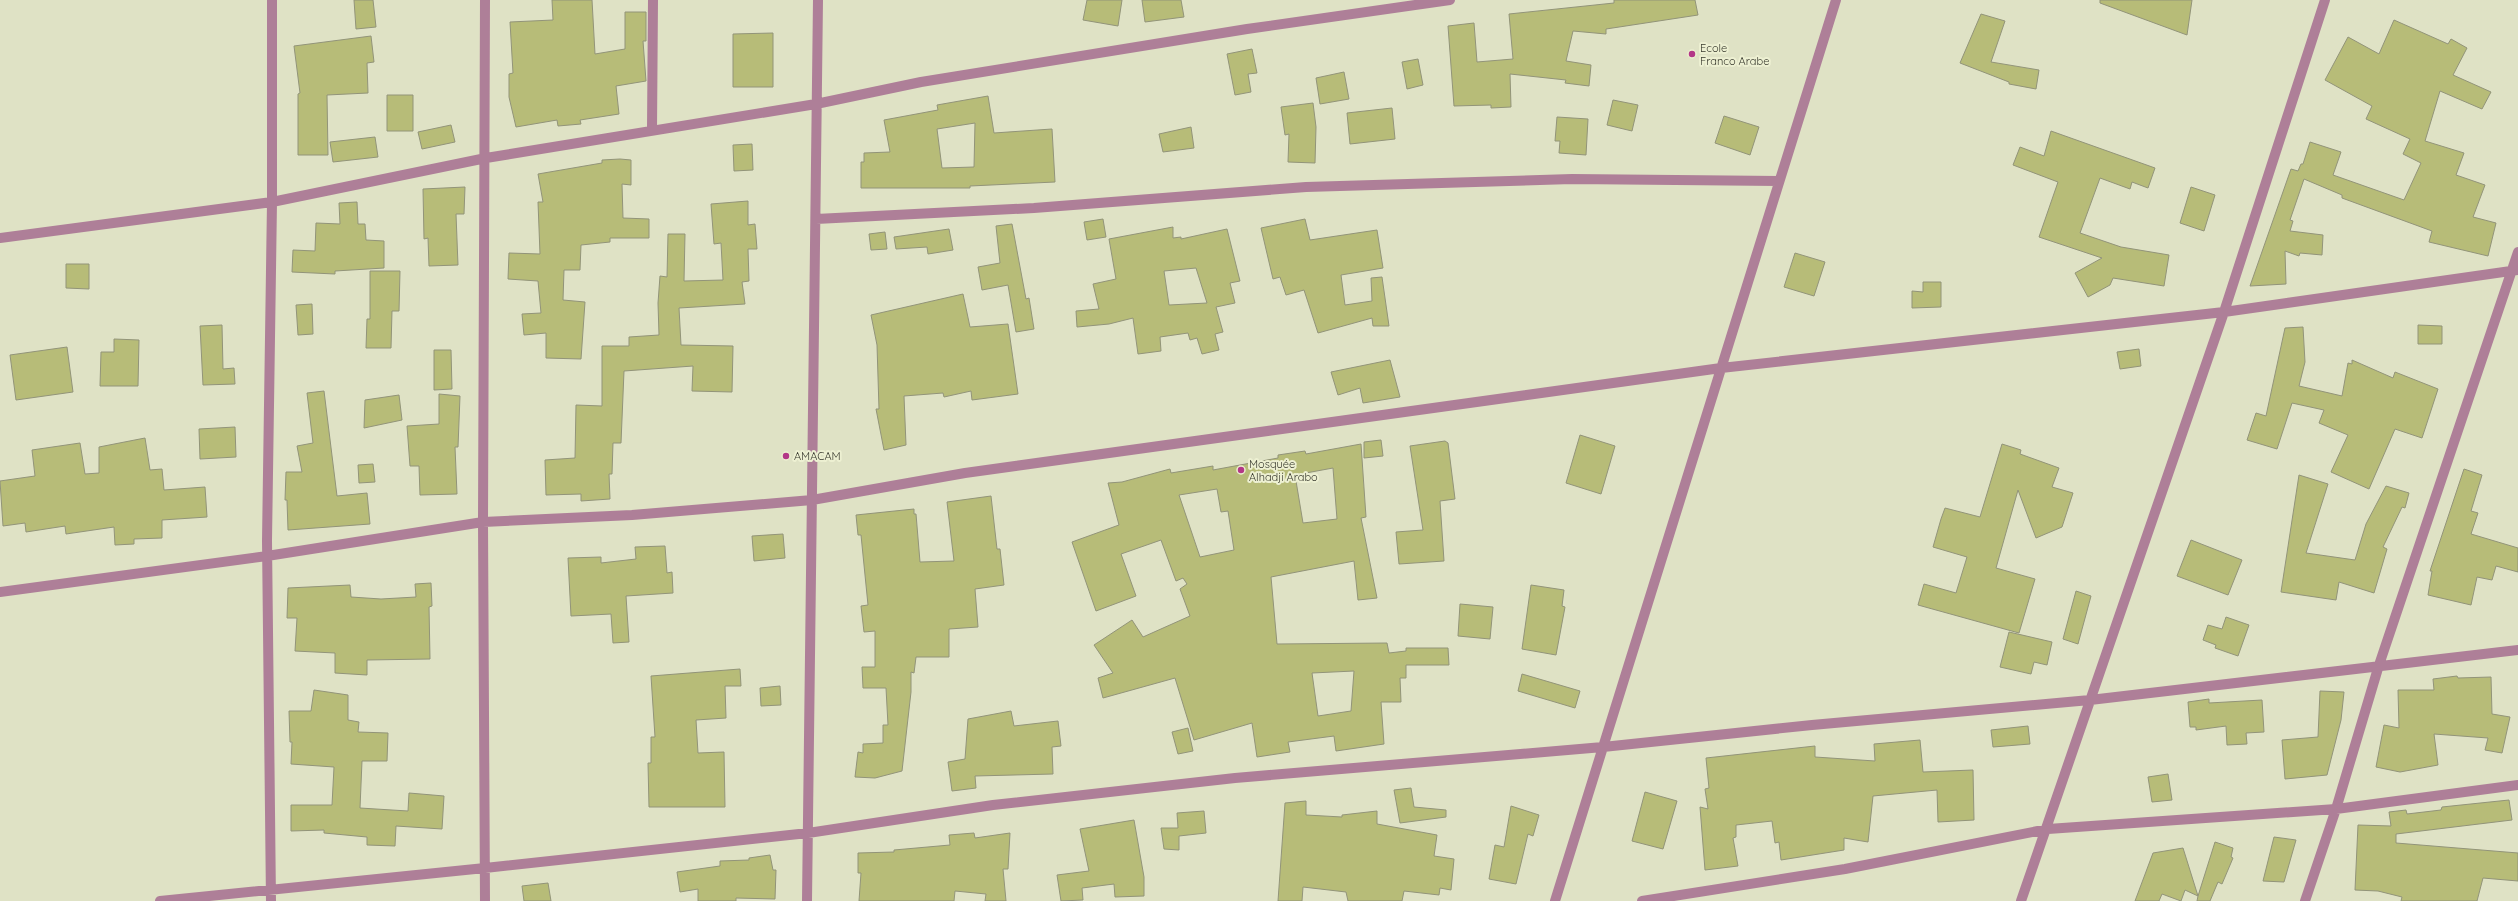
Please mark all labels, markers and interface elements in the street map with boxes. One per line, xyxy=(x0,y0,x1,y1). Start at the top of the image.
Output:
place label: Ecole Franco Arabe xyxy=(1700,41,1769,68)
marker: Ecole Franco Arabe xyxy=(1687,49,1697,59)
place label: AMACAM xyxy=(794,449,841,463)
marker: AMACAM xyxy=(781,451,791,461)
place label: Mosquée Alhadji Arabo xyxy=(1249,457,1318,484)
marker: Mosquée Alhadji Arabo xyxy=(1236,465,1246,475)

